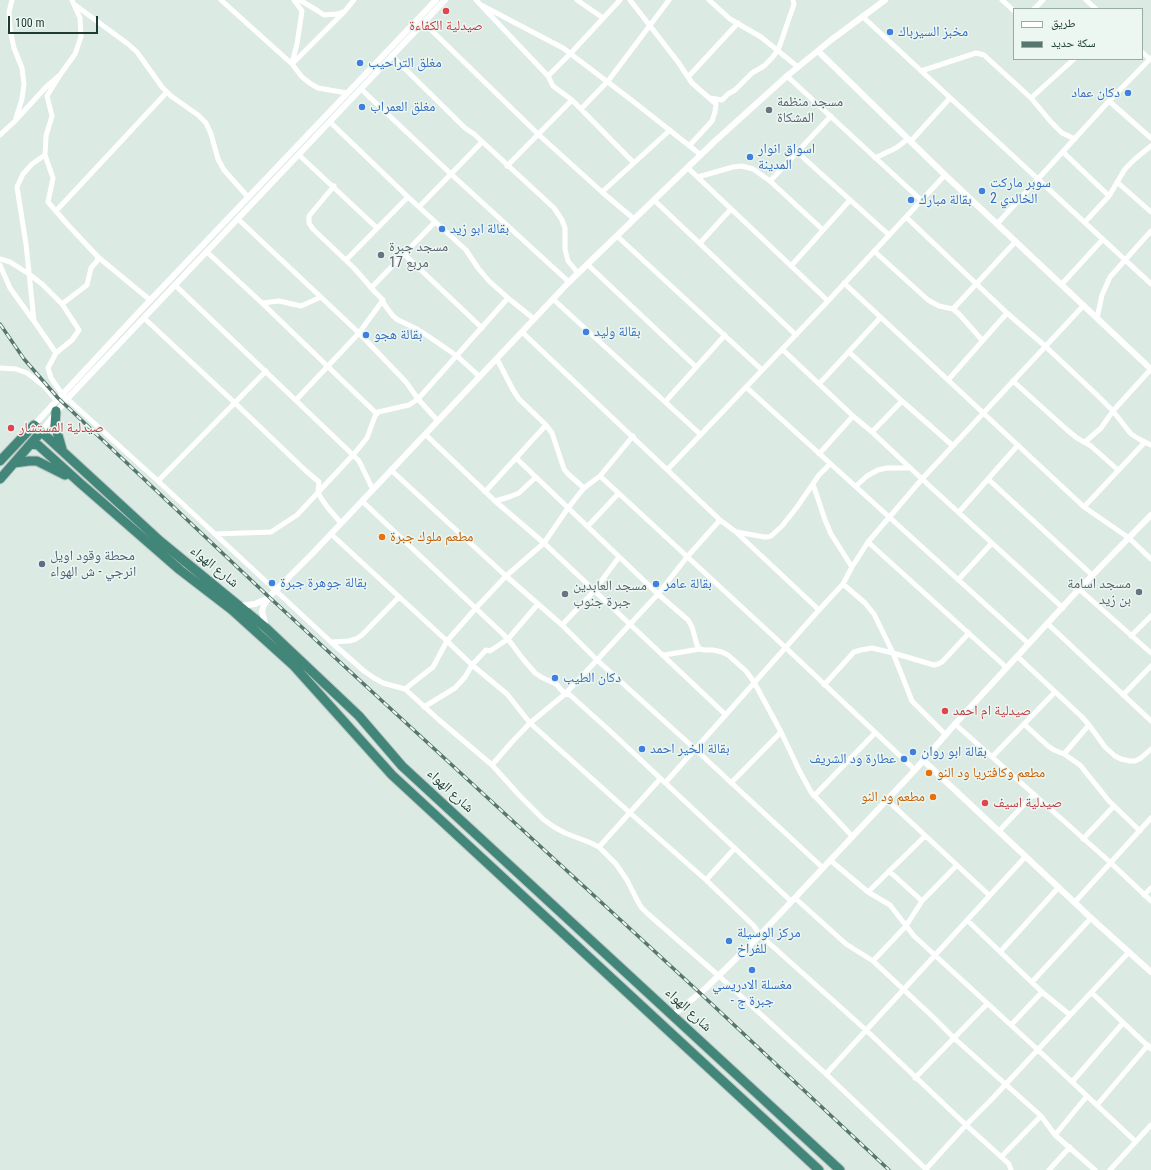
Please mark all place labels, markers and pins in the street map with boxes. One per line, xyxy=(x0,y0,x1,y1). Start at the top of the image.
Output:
marker: صيدلية الكفاءة xyxy=(441,6,451,16)
place label: صيدلية الكفاءة xyxy=(409,18,483,34)
place label: مخبز السيرباك xyxy=(898,24,968,40)
marker: مخبز السيرباك xyxy=(885,27,895,37)
place label: مغلق التراحيب xyxy=(368,55,442,71)
marker: مغلق التراحيب xyxy=(355,58,365,68)
place label: دكان عماد xyxy=(1071,85,1120,101)
marker: دكان عماد xyxy=(1123,88,1133,98)
place label: مسجد منظمة المشكاة xyxy=(777,94,843,126)
place label: مغلق العمراب xyxy=(370,99,435,115)
marker: مغلق العمراب xyxy=(357,102,367,112)
marker: مسجد منظمة المشكاة xyxy=(764,105,774,115)
place label: اسواق انوار المدينة xyxy=(758,141,815,174)
marker: اسواق انوار المدينة xyxy=(745,152,755,162)
place label: سوبر ماركت الخالدي 2 xyxy=(990,175,1051,208)
marker: سوبر ماركت الخالدي 2 xyxy=(977,186,987,196)
place label: بقالة مبارك xyxy=(919,192,972,208)
marker: بقالة مبارك xyxy=(906,195,916,205)
place label: بقالة ابو زيد xyxy=(450,221,509,237)
marker: بقالة ابو زيد xyxy=(437,224,447,234)
place label: مسجد جبرة مربع 17 xyxy=(389,239,448,272)
marker: مسجد جبرة مربع 17 xyxy=(376,250,386,260)
place label: بقالة وليد xyxy=(594,324,641,340)
place label: بقالة هجو xyxy=(374,327,422,343)
marker: بقالة وليد xyxy=(581,327,591,337)
marker: بقالة هجو xyxy=(361,330,371,340)
place label: صيدلية المستشار xyxy=(19,420,104,436)
marker: صيدلية المستشار xyxy=(6,423,16,433)
place label: مطعم ملوك جبرة xyxy=(390,529,473,545)
marker: مطعم ملوك جبرة xyxy=(377,532,387,542)
place label: محطة وقود اويل انرجي - ش الهواء xyxy=(50,548,136,580)
marker: محطة وقود اويل انرجي - ش الهواء xyxy=(37,559,47,569)
place label: بقالة جوهرة جبرة xyxy=(280,575,367,591)
place label: بقالة عامر xyxy=(664,576,712,592)
place label: مسجد اسامة بن زيد xyxy=(1067,576,1131,608)
marker: بقالة جوهرة جبرة xyxy=(267,578,277,588)
place label: مسجد العابدين جبرة جنوب xyxy=(573,578,647,610)
marker: بقالة عامر xyxy=(651,579,661,589)
marker: مسجد اسامة بن زيد xyxy=(1134,587,1144,597)
marker: مسجد العابدين جبرة جنوب xyxy=(560,589,570,599)
place label: دكان الطيب xyxy=(563,670,621,686)
marker: دكان الطيب xyxy=(550,673,560,683)
place label: صيدلية ام احمد xyxy=(953,703,1031,719)
marker: صيدلية ام احمد xyxy=(940,706,950,716)
place label: بقالة الخير احمد xyxy=(650,741,730,757)
marker: بقالة الخير احمد xyxy=(637,744,647,754)
place label: بقالة ابو روان xyxy=(921,744,987,760)
marker: بقالة ابو روان xyxy=(908,747,918,757)
place label: عطارة ود الشريف xyxy=(809,751,896,767)
marker: عطارة ود الشريف xyxy=(899,754,909,764)
place label: مطعم وكافتريا ود النو xyxy=(937,765,1045,781)
marker: مطعم وكافتريا ود النو xyxy=(924,768,934,778)
place label: مطعم ود النو xyxy=(861,789,925,805)
marker: مطعم ود النو xyxy=(928,792,938,802)
place label: صيدلية اسيف xyxy=(993,795,1062,811)
marker: صيدلية اسيف xyxy=(980,798,990,808)
place label: مركز الوسيلة للفراخ xyxy=(737,925,801,958)
marker: مركز الوسيلة للفراخ xyxy=(724,936,734,946)
marker: مغسلة الادريسي - جبرة ج xyxy=(747,965,757,975)
place label: مغسلة الادريسي - جبرة ج xyxy=(712,977,792,1010)

